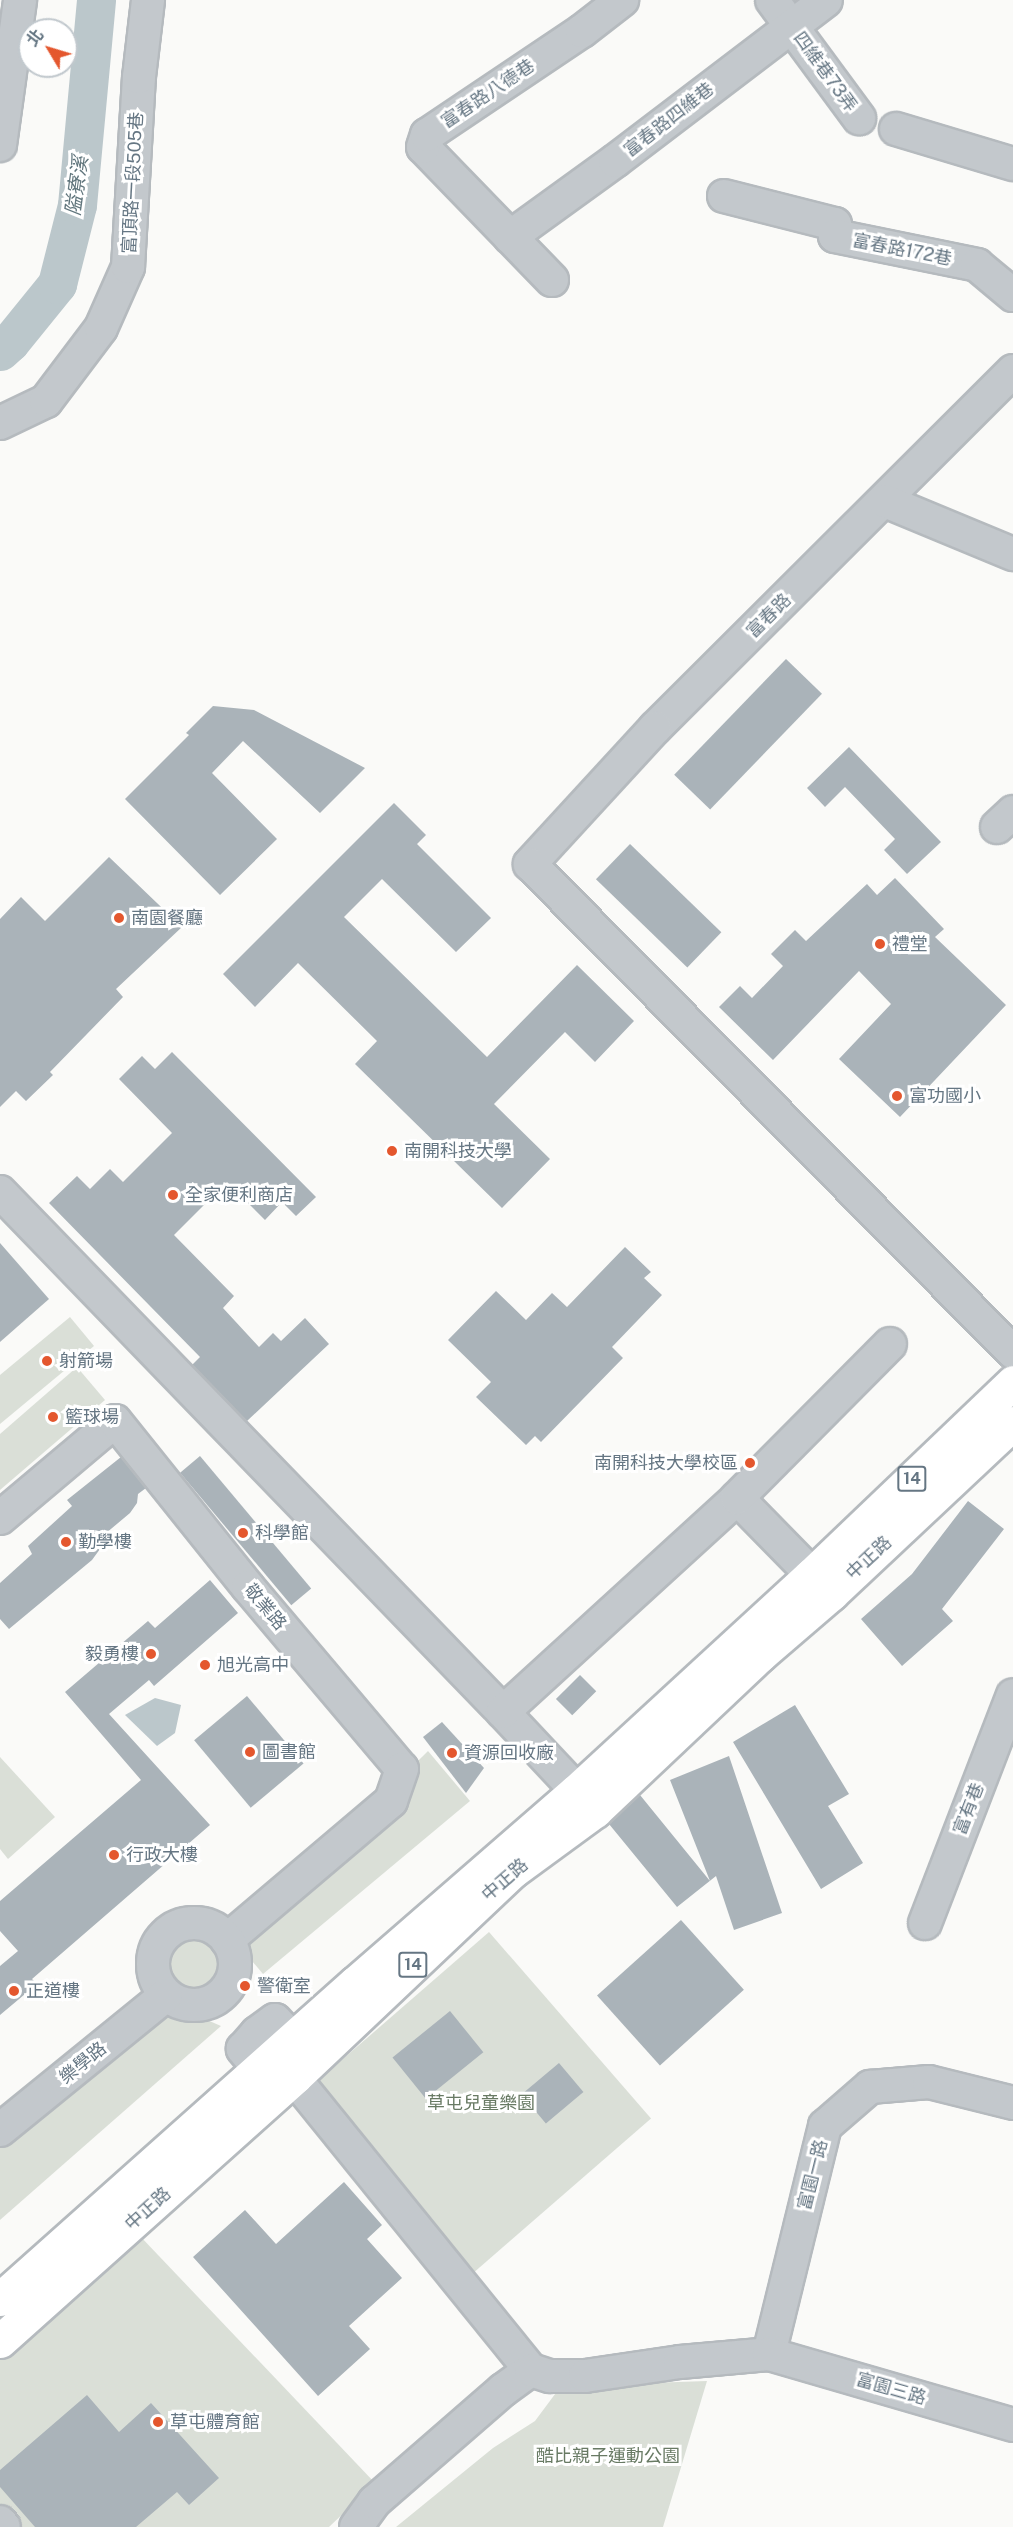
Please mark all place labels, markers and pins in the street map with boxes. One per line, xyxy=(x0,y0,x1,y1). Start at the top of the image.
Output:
place label: 南園餐廳 xyxy=(131,907,203,929)
marker: 南園餐廳 xyxy=(112,911,126,925)
place label: 禮堂 xyxy=(892,933,928,955)
marker: 禮堂 xyxy=(873,937,887,951)
place label: 富功國小 xyxy=(909,1085,981,1107)
marker: 富功國小 xyxy=(890,1089,904,1103)
place label: 南開科技大學 xyxy=(404,1140,512,1162)
marker: 南開科技大學 xyxy=(385,1144,399,1158)
place label: 全家便利商店 xyxy=(185,1184,293,1206)
marker: 全家便利商店 xyxy=(166,1188,180,1202)
place label: 射箭場 xyxy=(59,1350,113,1372)
marker: 射箭場 xyxy=(40,1354,54,1368)
place label: 籃球場 xyxy=(65,1406,119,1428)
marker: 籃球場 xyxy=(46,1410,60,1424)
place label: 南開科技大學校區 xyxy=(594,1452,738,1474)
marker: 南開科技大學校區 xyxy=(743,1456,757,1470)
place label: 科學館 xyxy=(255,1522,309,1544)
marker: 科學館 xyxy=(236,1526,250,1540)
place label: 勤學樓 xyxy=(78,1531,132,1553)
marker: 勤學樓 xyxy=(59,1535,73,1549)
place label: 毅勇樓 xyxy=(85,1643,139,1665)
marker: 毅勇樓 xyxy=(144,1647,158,1661)
place label: 旭光高中 xyxy=(217,1654,289,1676)
marker: 旭光高中 xyxy=(198,1658,212,1672)
place label: 圖書館 xyxy=(262,1741,316,1763)
place label: 資源回收廠 xyxy=(464,1742,554,1764)
marker: 圖書館 xyxy=(243,1745,257,1759)
marker: 資源回收廠 xyxy=(445,1746,459,1760)
place label: 行政大樓 xyxy=(126,1844,198,1866)
marker: 行政大樓 xyxy=(107,1848,121,1862)
place label: 警衛室 xyxy=(257,1975,311,1997)
marker: 警衛室 xyxy=(238,1979,252,1993)
place label: 正道樓 xyxy=(26,1980,80,2002)
marker: 正道樓 xyxy=(7,1984,21,1998)
place label: 草屯體育館 xyxy=(170,2411,260,2433)
marker: 草屯體育館 xyxy=(151,2415,165,2429)

